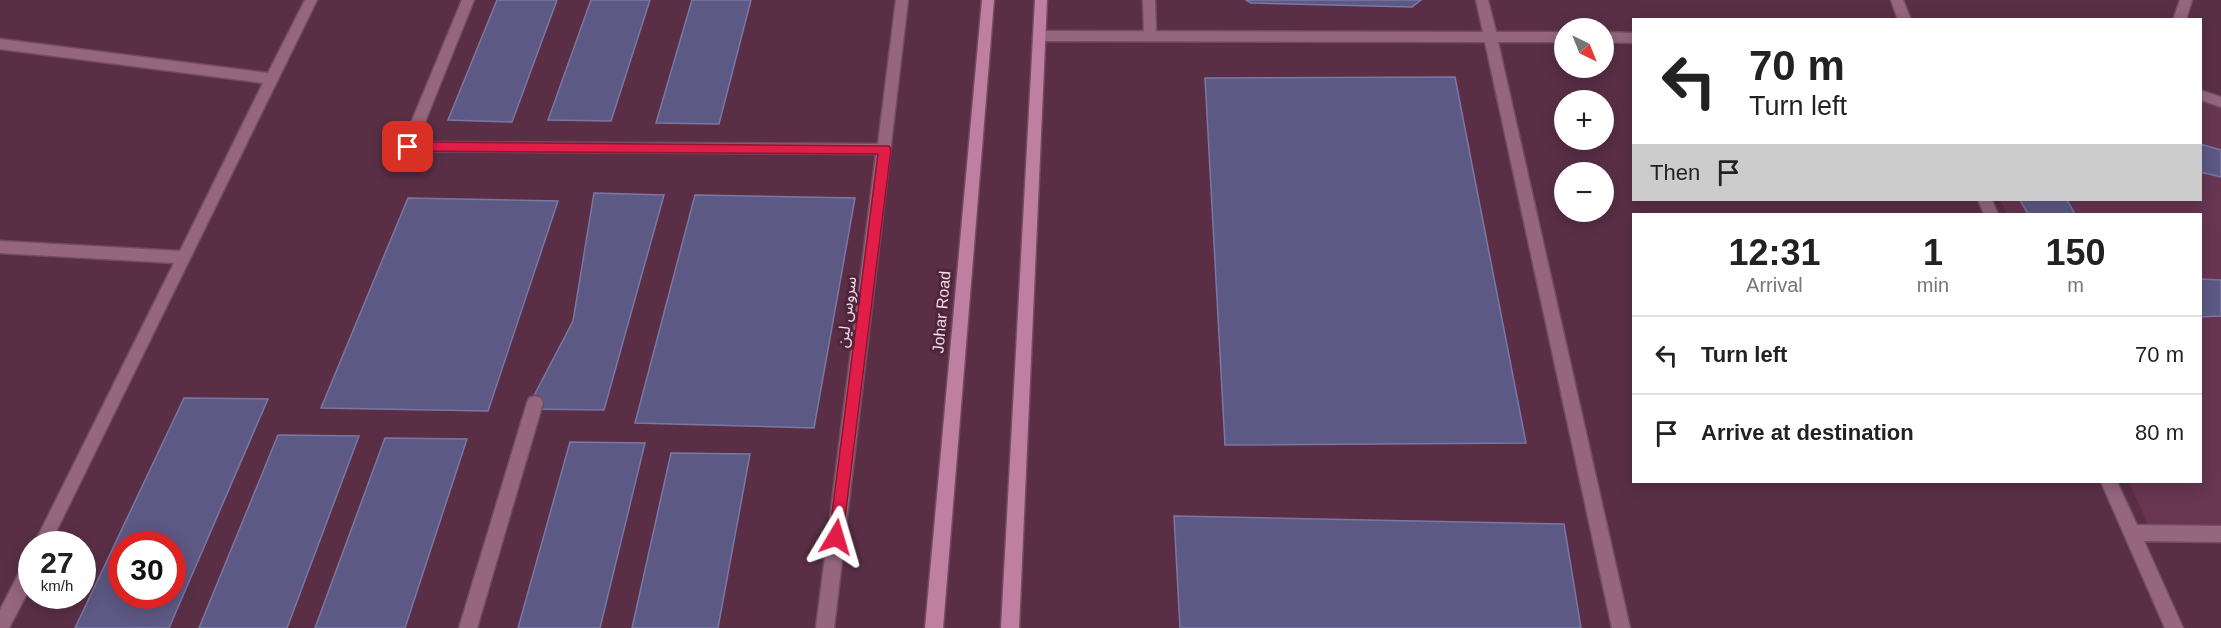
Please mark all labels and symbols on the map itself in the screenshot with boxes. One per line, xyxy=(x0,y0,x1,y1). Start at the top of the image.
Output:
north arrow xyxy=(1554,18,1614,78)
pin xyxy=(382,121,433,172)
street label: Johar Road xyxy=(929,270,954,354)
street label: سروس لین xyxy=(834,275,860,349)
position arrow xyxy=(804,505,868,569)
speed limit sign: 30 xyxy=(108,531,186,609)

